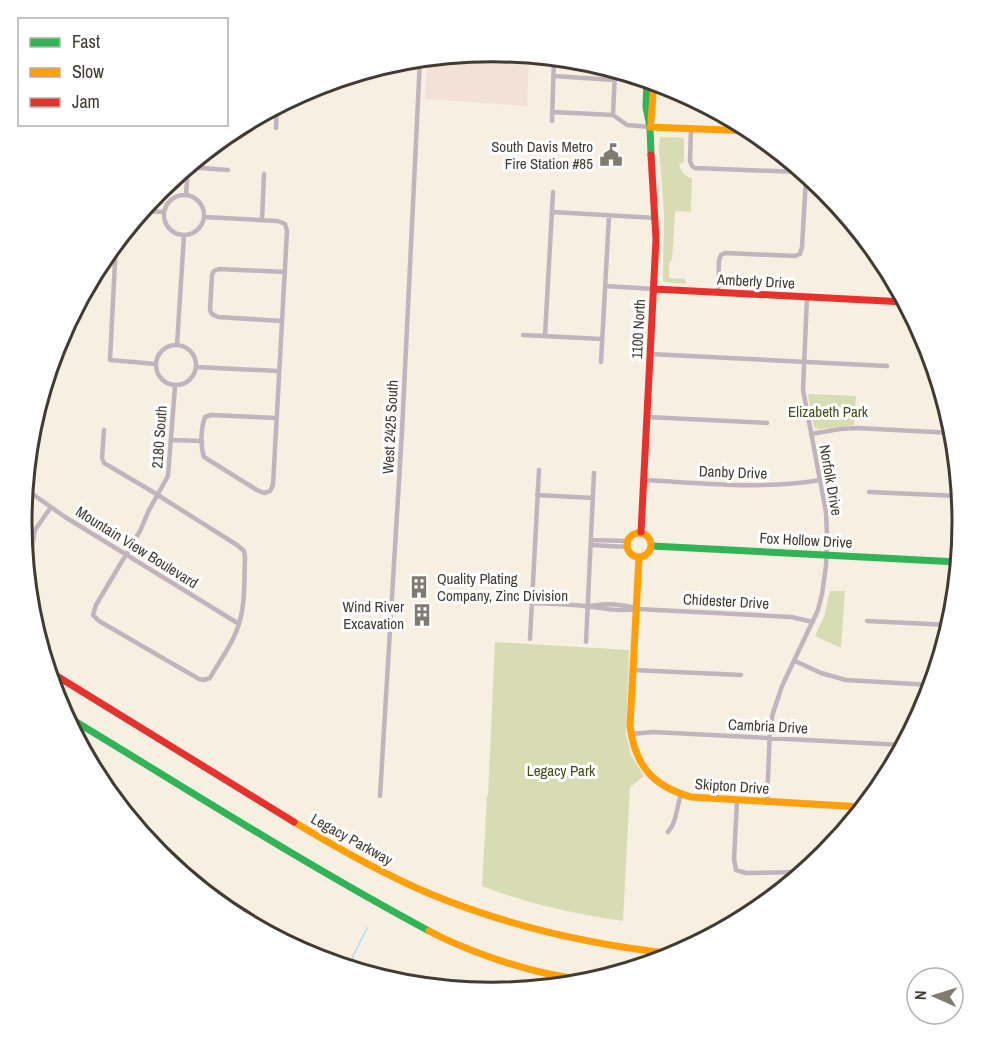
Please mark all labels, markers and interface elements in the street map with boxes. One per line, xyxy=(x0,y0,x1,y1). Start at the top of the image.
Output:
legend xyxy=(18,18,228,126)
text: Fast xyxy=(72,29,100,54)
text: Slow xyxy=(72,59,104,84)
text: Jam xyxy=(72,89,100,114)
place label: South Davis Metro Fire Station #85 xyxy=(491,136,593,174)
public building icon: South Davis Metro Fire Station #85 xyxy=(598,142,624,168)
street label: Amberly Drive xyxy=(716,268,796,294)
street label: 1100 North xyxy=(626,299,650,359)
street label: West 2425 South xyxy=(377,379,403,475)
park label: Elizabeth Park xyxy=(788,401,869,422)
street label: 2180 South xyxy=(146,405,172,469)
street label: Norfolk Drive xyxy=(814,443,848,517)
street label: Danby Drive xyxy=(698,460,768,484)
street label: Mountain View Boulevard xyxy=(72,501,202,593)
street label: Fox Hollow Drive xyxy=(759,527,853,553)
place label: Quality Plating Company, Zinc Division xyxy=(437,568,568,606)
building icon: Quality Plating Company, Zinc Division xyxy=(406,574,432,600)
street label: Chidester Drive xyxy=(682,588,770,614)
place label: Wind River Excavation xyxy=(342,596,404,634)
building icon: Wind River Excavation xyxy=(409,602,435,628)
street label: Cambria Drive xyxy=(728,713,809,739)
park label: Legacy Park xyxy=(527,760,596,781)
street label: Skipton Drive xyxy=(694,773,770,799)
street label: Legacy Parkway xyxy=(307,808,397,870)
north arrow xyxy=(905,966,965,1026)
text: N xyxy=(909,990,931,1001)

